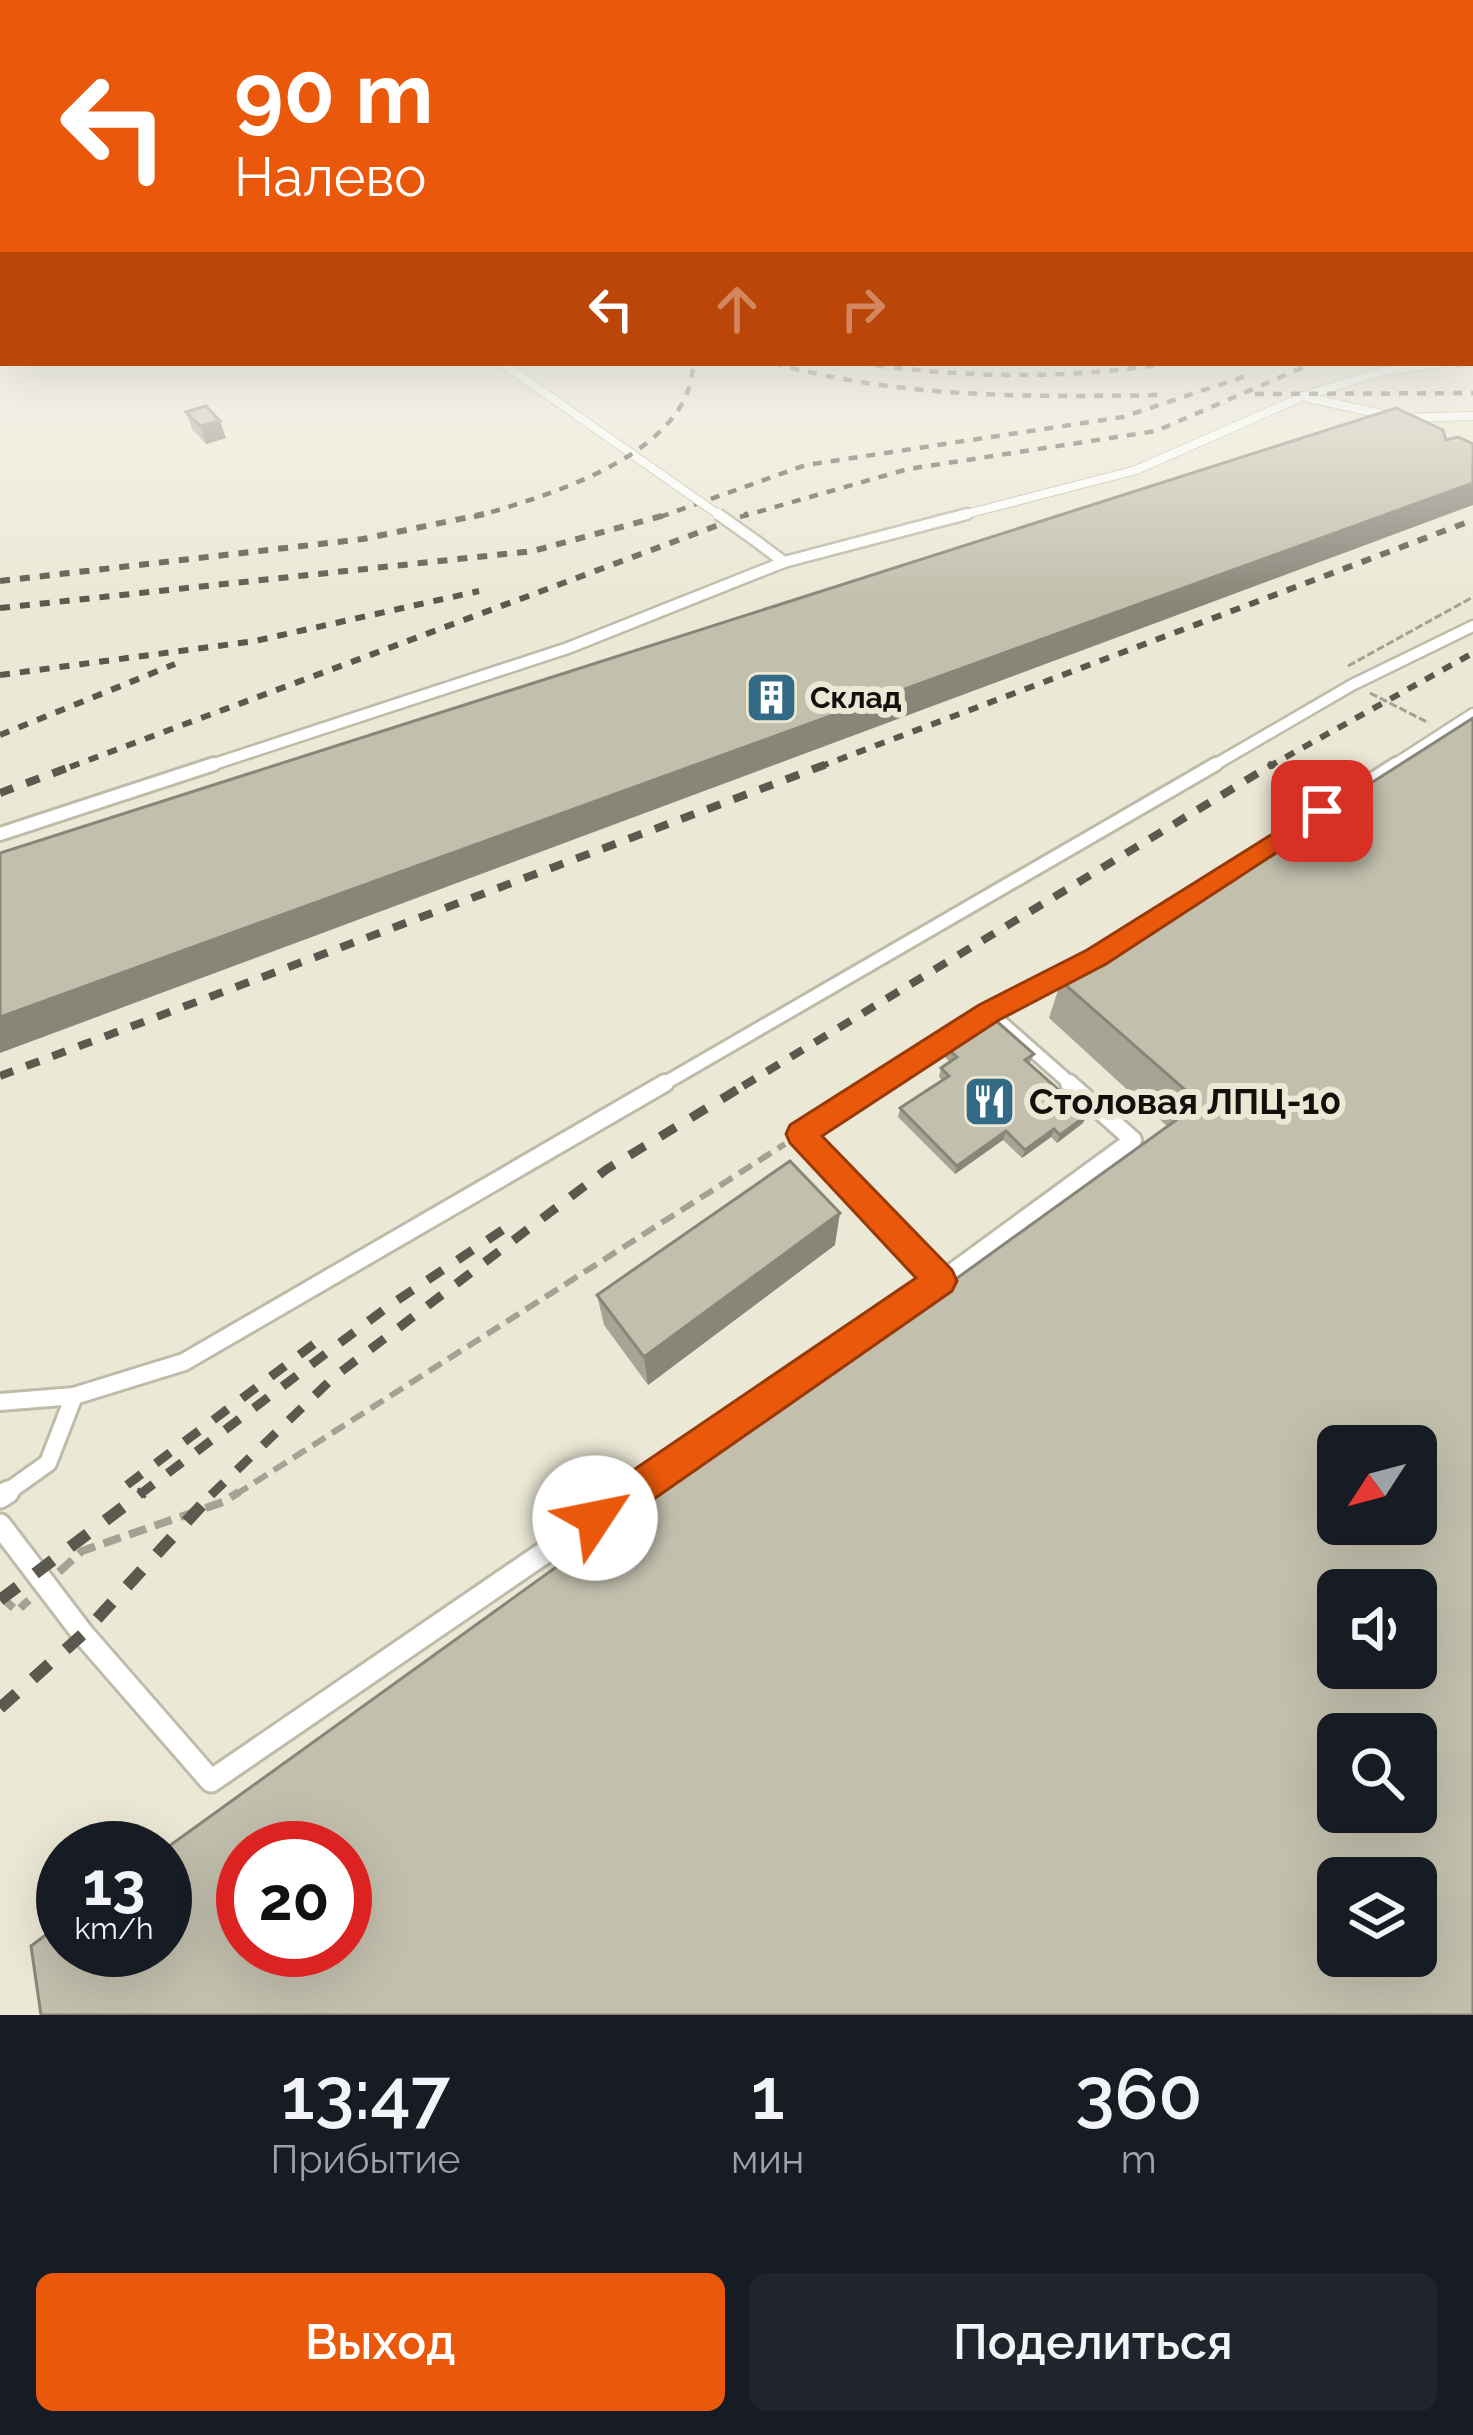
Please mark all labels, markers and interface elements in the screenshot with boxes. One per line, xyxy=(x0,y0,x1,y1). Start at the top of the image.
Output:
text: 90 m xyxy=(234,44,433,143)
icon: left xyxy=(36,48,192,204)
text: Налево xyxy=(234,145,426,209)
icon: left xyxy=(578,276,644,342)
icon: ahead xyxy=(704,276,770,342)
icon: right xyxy=(830,276,896,342)
building icon: Склад xyxy=(743,669,799,725)
place label: Склад xyxy=(810,680,902,715)
pin xyxy=(1271,760,1373,862)
icon: arrive xyxy=(1289,778,1355,844)
restaurant icon: Столовая ЛПЦ-10 xyxy=(962,1073,1018,1129)
place label: Столовая ЛПЦ-10 xyxy=(1029,1080,1341,1122)
north arrow xyxy=(1317,1425,1437,1545)
map controls xyxy=(1317,1425,1437,1977)
position arrow xyxy=(532,1455,658,1581)
button: sound xyxy=(1317,1569,1437,1689)
button: search xyxy=(1317,1713,1437,1833)
speed limit sign: 20 xyxy=(216,1821,372,1977)
text: 13 xyxy=(82,1849,146,1919)
button: layers xyxy=(1317,1857,1437,1977)
text: km/h xyxy=(74,1911,154,1946)
text: 13:47 xyxy=(281,2051,450,2136)
text: 1 xyxy=(751,2051,785,2136)
text: 360 xyxy=(1075,2051,1202,2136)
text: Прибытие xyxy=(271,2136,461,2182)
text: мин xyxy=(731,2136,804,2182)
text: m xyxy=(1121,2136,1157,2182)
button: Выход xyxy=(36,2273,725,2411)
button: Поделиться xyxy=(749,2273,1437,2411)

